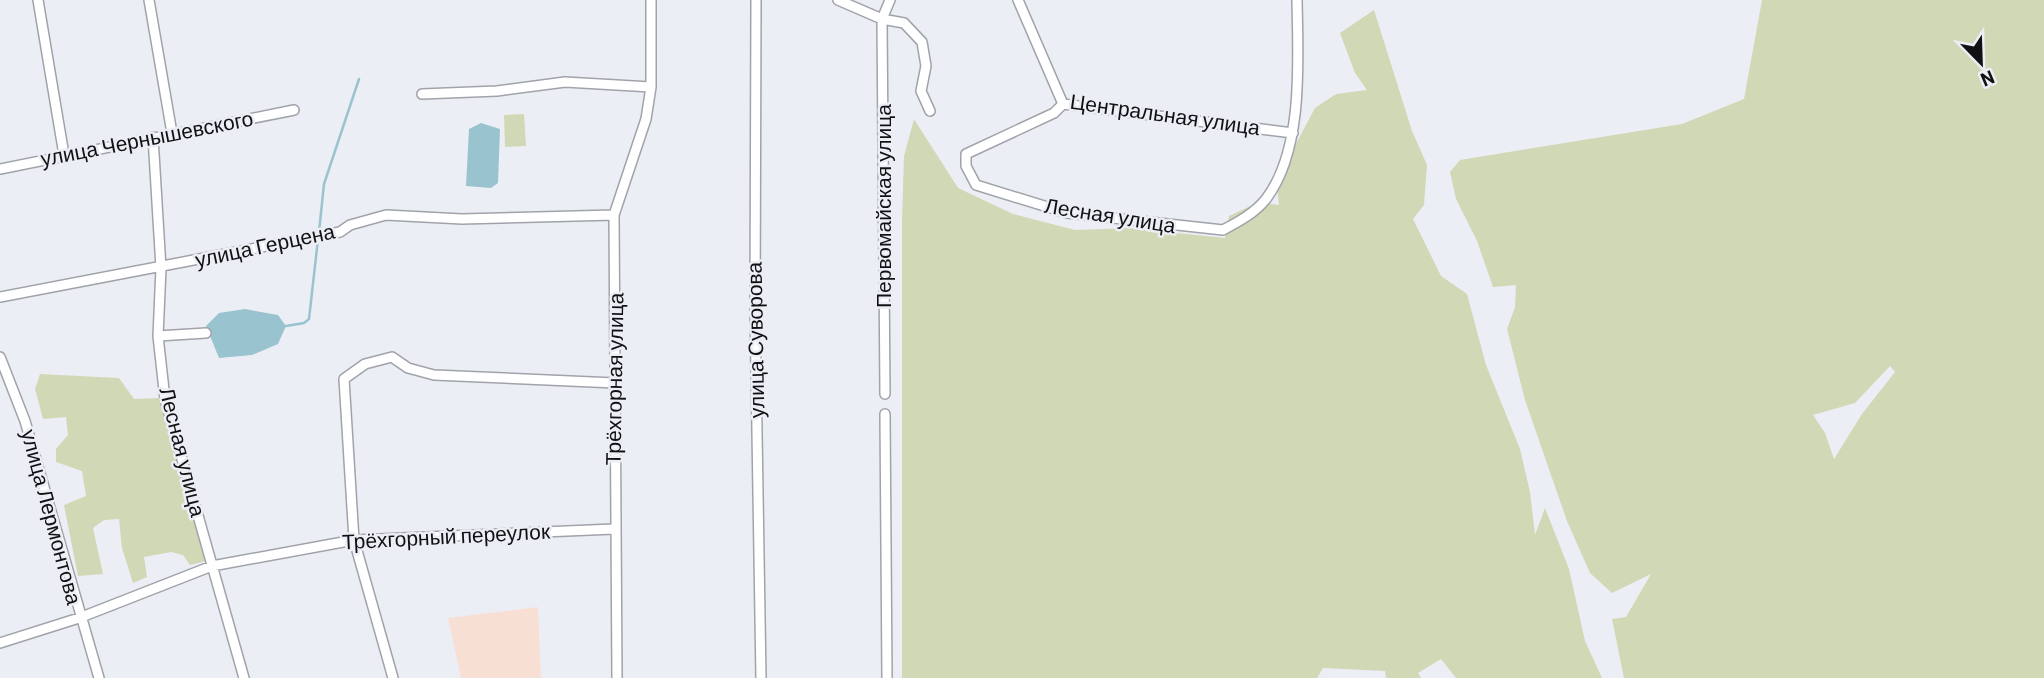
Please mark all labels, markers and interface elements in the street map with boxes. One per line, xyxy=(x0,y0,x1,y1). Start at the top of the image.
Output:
north arrow xyxy=(1946,28,2016,98)
text: N xyxy=(1978,66,1998,92)
street label: Центральная улица xyxy=(1069,88,1262,139)
street label: Первомайская улица xyxy=(870,104,895,308)
street label: улица Чернышевского xyxy=(38,105,255,170)
street label: Лесная улица xyxy=(1043,192,1178,237)
street label: улица Герцена xyxy=(193,217,337,272)
street label: улица Суворова xyxy=(741,261,768,418)
street label: Трёхгорная улица xyxy=(599,292,628,466)
street label: Лесная улица xyxy=(155,384,212,519)
street label: улица Лермонтова xyxy=(17,426,88,607)
street label: Трёхгорный переулок xyxy=(341,518,551,553)

